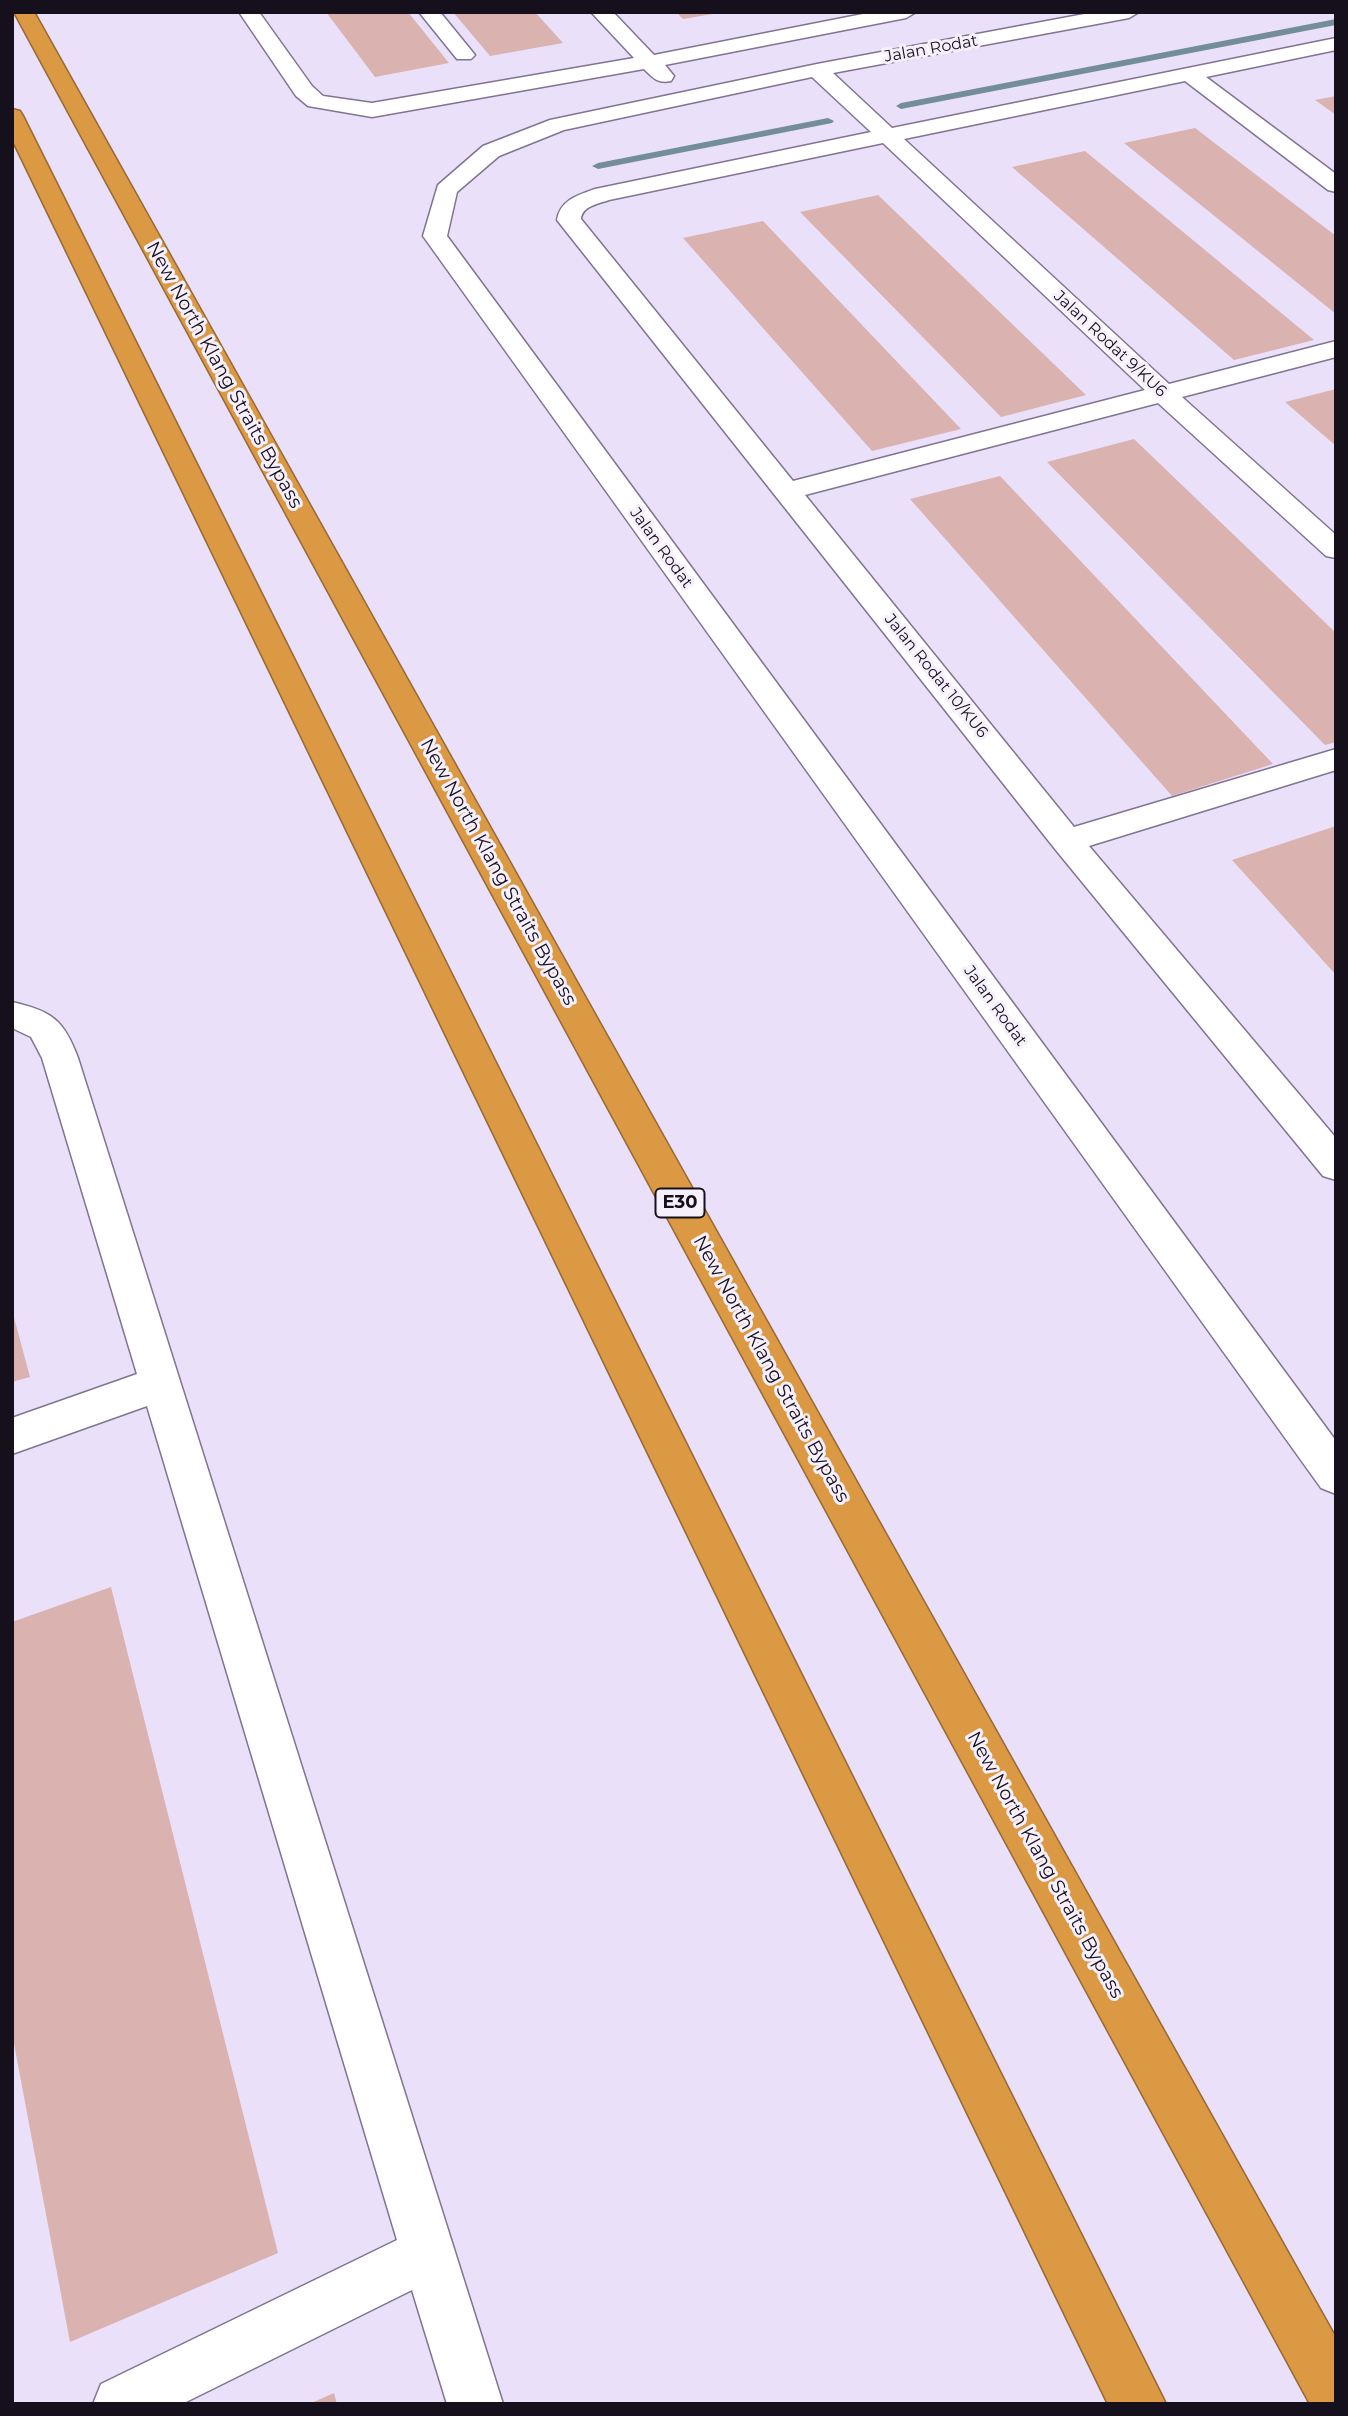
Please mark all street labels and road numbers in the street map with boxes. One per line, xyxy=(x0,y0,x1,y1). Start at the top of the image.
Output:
street label: Jalan Rodat xyxy=(883,31,979,67)
street label: New North Klang Straits Bypass xyxy=(141,238,307,512)
street label: Jalan Rodat 9/KU6 xyxy=(1050,287,1170,401)
street label: Jalan Rodat xyxy=(625,504,697,592)
street label: Jalan Rodat 10/KU6 xyxy=(880,610,992,742)
street label: New North Klang Straits Bypass xyxy=(415,735,581,1009)
street label: Jalan Rodat xyxy=(959,962,1031,1050)
road number: E30 xyxy=(656,1188,704,1218)
street label: New North Klang Straits Bypass xyxy=(688,1232,854,1506)
street label: New North Klang Straits Bypass xyxy=(962,1728,1128,2002)

